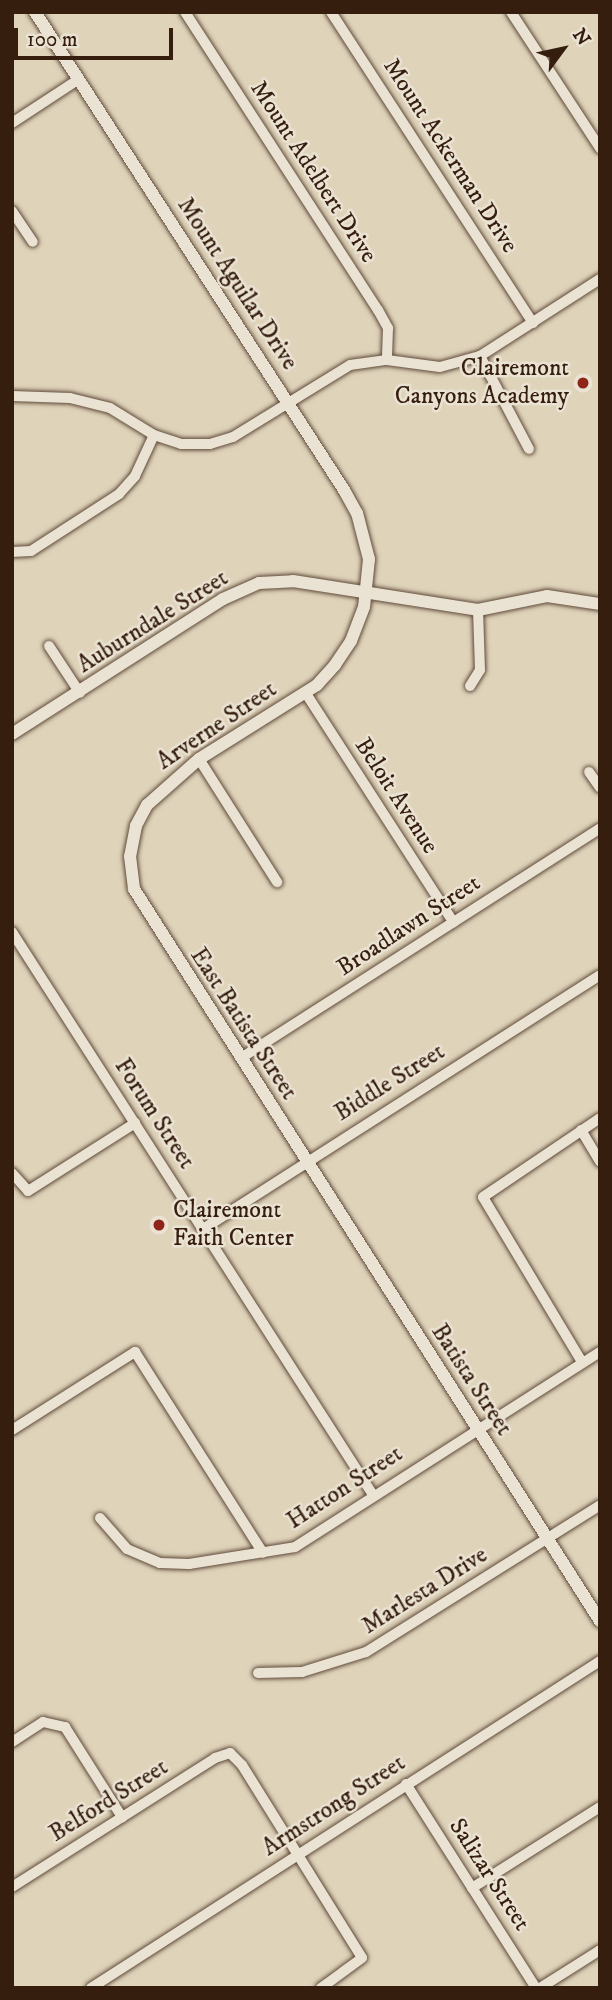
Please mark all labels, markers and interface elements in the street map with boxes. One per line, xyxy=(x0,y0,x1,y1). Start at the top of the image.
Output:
scale bar xyxy=(18,14,177,58)
north arrow xyxy=(528,14,598,84)
text: N xyxy=(567,24,595,50)
text: 100 m xyxy=(27,27,78,53)
street label: Mount Ackerman Drive xyxy=(376,54,524,258)
street label: Mount Adelbert Drive xyxy=(243,76,383,268)
street label: Mount Aguilar Drive xyxy=(171,192,303,376)
place label: Clairemont Canyons Academy xyxy=(395,355,569,411)
marker: Clairemont Canyons Academy xyxy=(575,375,591,391)
street label: Auburndale Street xyxy=(72,564,234,680)
street label: Arverne Street xyxy=(152,675,282,777)
street label: Beloit Avenue xyxy=(348,733,444,859)
street label: Broadlawn Street xyxy=(332,869,486,983)
street label: East Batista Street xyxy=(183,943,303,1105)
street label: Biddle Street xyxy=(330,1038,450,1128)
street label: Forum Street xyxy=(108,1053,200,1175)
place label: Clairemont Faith Center xyxy=(173,1197,294,1253)
marker: Clairemont Faith Center xyxy=(151,1217,167,1233)
street label: Batista Street xyxy=(424,1319,518,1441)
street label: Hatton Street xyxy=(282,1440,408,1536)
street label: Marlesta Drive xyxy=(357,1541,493,1641)
street label: Armstrong Street xyxy=(257,1749,411,1863)
street label: Belford Street xyxy=(44,1753,174,1849)
street label: Salizar Street xyxy=(442,1814,536,1936)

